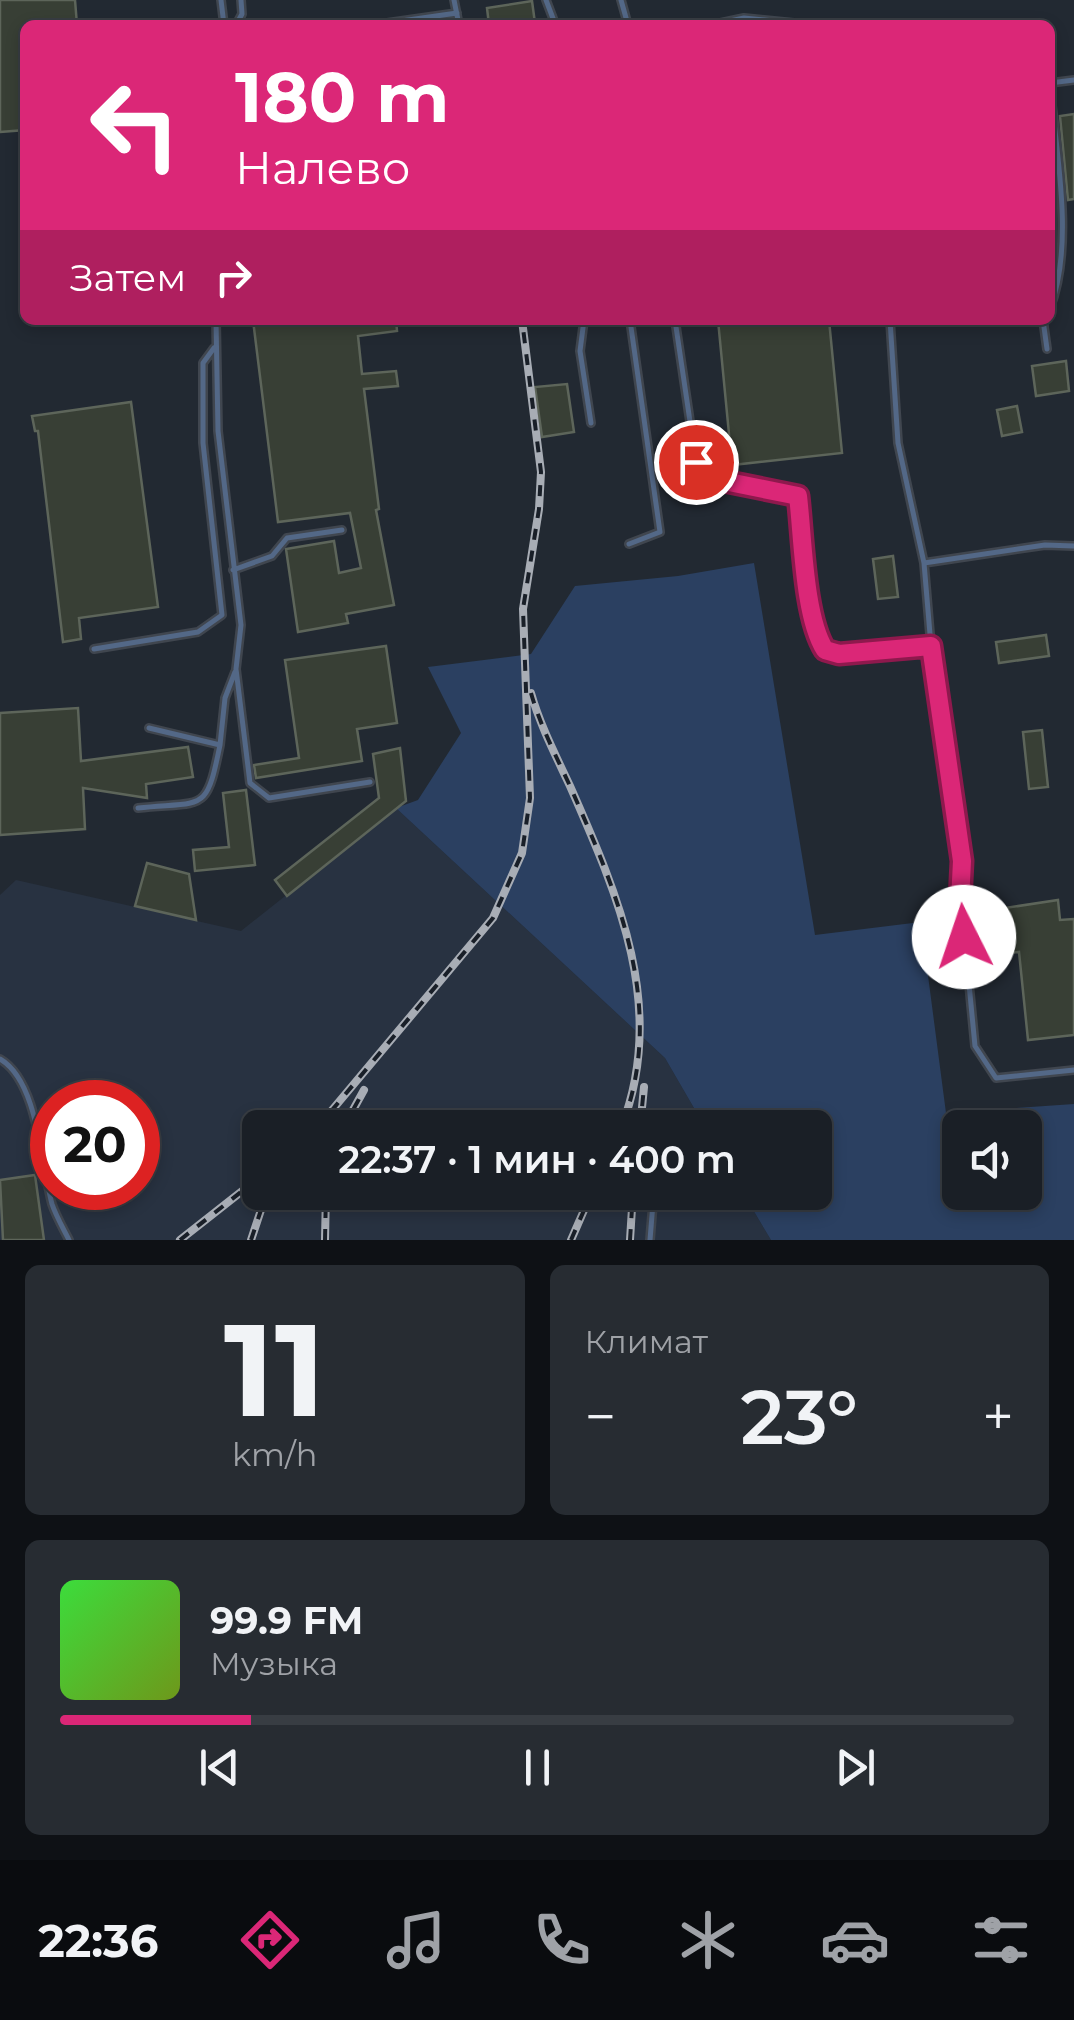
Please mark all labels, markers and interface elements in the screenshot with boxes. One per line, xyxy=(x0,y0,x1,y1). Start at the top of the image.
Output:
text: 180 m xyxy=(235,54,449,140)
icon: left xyxy=(70,60,200,190)
text: Налево xyxy=(235,140,410,195)
icon: right xyxy=(206,250,261,305)
text: Затем xyxy=(70,254,186,301)
pin xyxy=(654,420,739,505)
icon: arrive xyxy=(669,435,724,490)
position arrow xyxy=(912,885,1016,989)
speed limit sign: 20 xyxy=(30,1080,160,1210)
map controls xyxy=(942,1110,1042,1210)
button: sound xyxy=(942,1110,1042,1210)
text: 22:37 · 1 мин · 400 m xyxy=(338,1136,736,1183)
text: 11 xyxy=(224,1290,326,1449)
text: Климат xyxy=(585,1322,708,1361)
text: 23° xyxy=(740,1371,858,1463)
text: − xyxy=(585,1383,616,1450)
text: + xyxy=(982,1383,1014,1450)
text: km/h xyxy=(232,1435,317,1474)
text: 99.9 FM xyxy=(210,1597,363,1644)
text: Музыка xyxy=(210,1644,338,1683)
icon: previous xyxy=(192,1740,247,1795)
icon: pause xyxy=(510,1740,565,1795)
icon: next xyxy=(828,1740,883,1795)
icon: directions xyxy=(235,1905,305,1975)
icon: music xyxy=(381,1905,451,1975)
icon: phone xyxy=(527,1905,597,1975)
icon: climate xyxy=(673,1905,743,1975)
icon: car xyxy=(820,1905,890,1975)
icon: filters xyxy=(966,1905,1036,1975)
text: 22:36 xyxy=(38,1913,158,1968)

